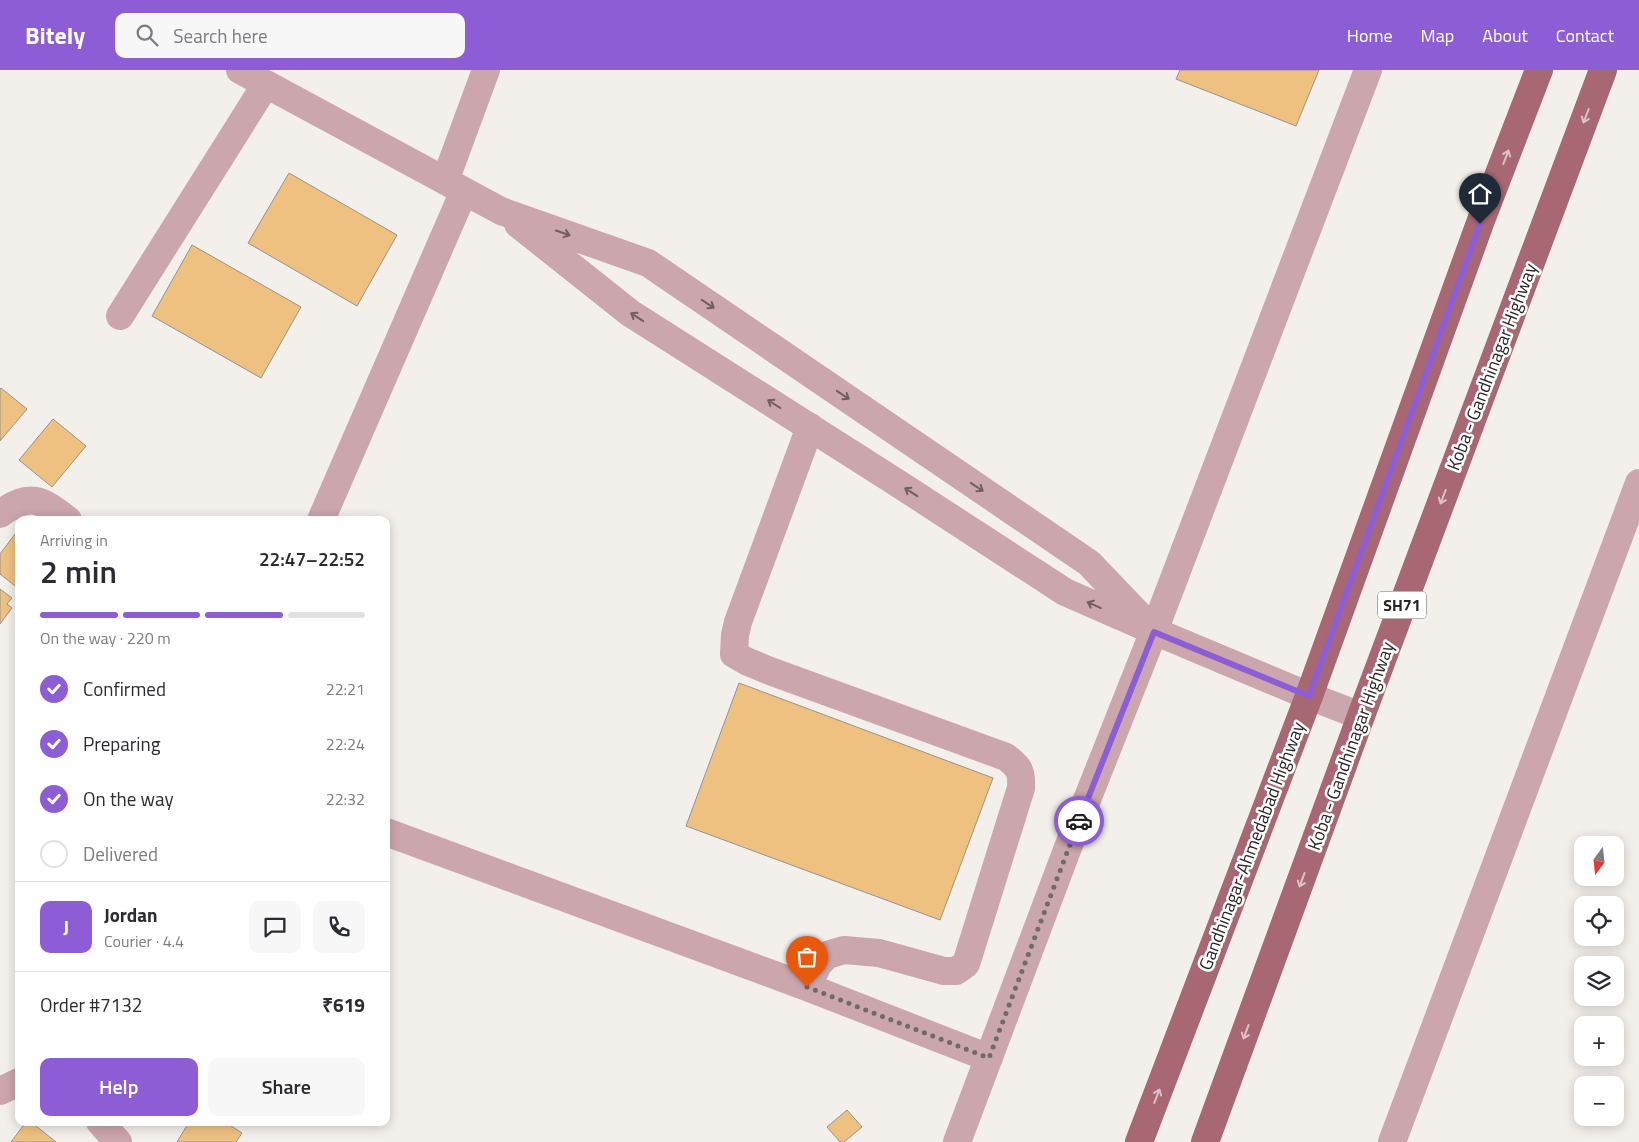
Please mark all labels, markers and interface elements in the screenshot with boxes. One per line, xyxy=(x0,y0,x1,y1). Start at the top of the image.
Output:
search box xyxy=(115,13,465,58)
text: Bitely xyxy=(25,17,85,53)
icon: search xyxy=(133,21,161,49)
text: Search here xyxy=(173,21,268,50)
text: Home xyxy=(1347,22,1393,49)
text: Map xyxy=(1421,22,1454,49)
text: About xyxy=(1482,22,1528,49)
text: Contact xyxy=(1556,22,1614,49)
one-way arrow xyxy=(1581,107,1590,123)
one-way arrow xyxy=(1502,150,1511,165)
pin xyxy=(1459,173,1501,224)
icon: home xyxy=(1466,180,1494,208)
one-way arrow xyxy=(555,229,571,238)
street label: Koba - Gandhinagar Highway xyxy=(1440,259,1544,474)
one-way arrow xyxy=(701,298,715,309)
one-way arrow xyxy=(631,312,645,322)
one-way arrow xyxy=(835,390,849,400)
one-way arrow xyxy=(768,399,782,409)
one-way arrow xyxy=(970,482,984,492)
one-way arrow xyxy=(905,486,919,496)
one-way arrow xyxy=(1438,489,1447,504)
text: Arriving in xyxy=(40,528,108,552)
text: 22:47–22:52 xyxy=(259,544,365,573)
text: 2 min xyxy=(40,547,117,595)
road number: SH71 xyxy=(1378,592,1426,618)
one-way arrow xyxy=(1087,599,1102,609)
text: On the way · 220 m xyxy=(40,626,171,650)
street label: Koba - Gandhinagar Highway xyxy=(1300,638,1401,854)
text: Confirmed xyxy=(83,674,166,703)
icon: check xyxy=(40,675,68,703)
text: 22:21 xyxy=(326,677,365,701)
street label: Gandhinagar-Ahmedabad Highway xyxy=(1192,717,1312,974)
text: Preparing xyxy=(83,729,160,758)
icon: check xyxy=(40,730,68,758)
text: 22:24 xyxy=(326,732,365,756)
text: On the way xyxy=(83,784,174,813)
icon: check xyxy=(40,785,68,813)
text: 22:32 xyxy=(326,787,365,811)
courier xyxy=(1054,796,1104,846)
icon: car xyxy=(1065,807,1093,835)
north arrow xyxy=(1574,836,1624,886)
map controls xyxy=(1574,836,1624,1126)
text: Delivered xyxy=(83,839,158,868)
one-way arrow xyxy=(1297,871,1306,887)
button: locate xyxy=(1574,896,1624,946)
text: Jordan xyxy=(104,900,157,929)
button: chat xyxy=(249,901,301,953)
button: phone xyxy=(313,901,365,953)
text: J xyxy=(63,912,69,941)
text: Courier · 4.4 xyxy=(104,929,184,953)
pin xyxy=(786,936,828,987)
icon: bag xyxy=(793,943,821,971)
button: layers xyxy=(1574,956,1624,1006)
text: Order #7132 xyxy=(40,990,142,1019)
text: ₹619 xyxy=(322,990,365,1019)
button: + xyxy=(1574,1016,1624,1066)
one-way arrow xyxy=(1241,1024,1250,1040)
button: Help xyxy=(40,1058,198,1116)
button: Share xyxy=(208,1058,365,1116)
button: − xyxy=(1574,1076,1624,1126)
one-way arrow xyxy=(1153,1089,1162,1104)

